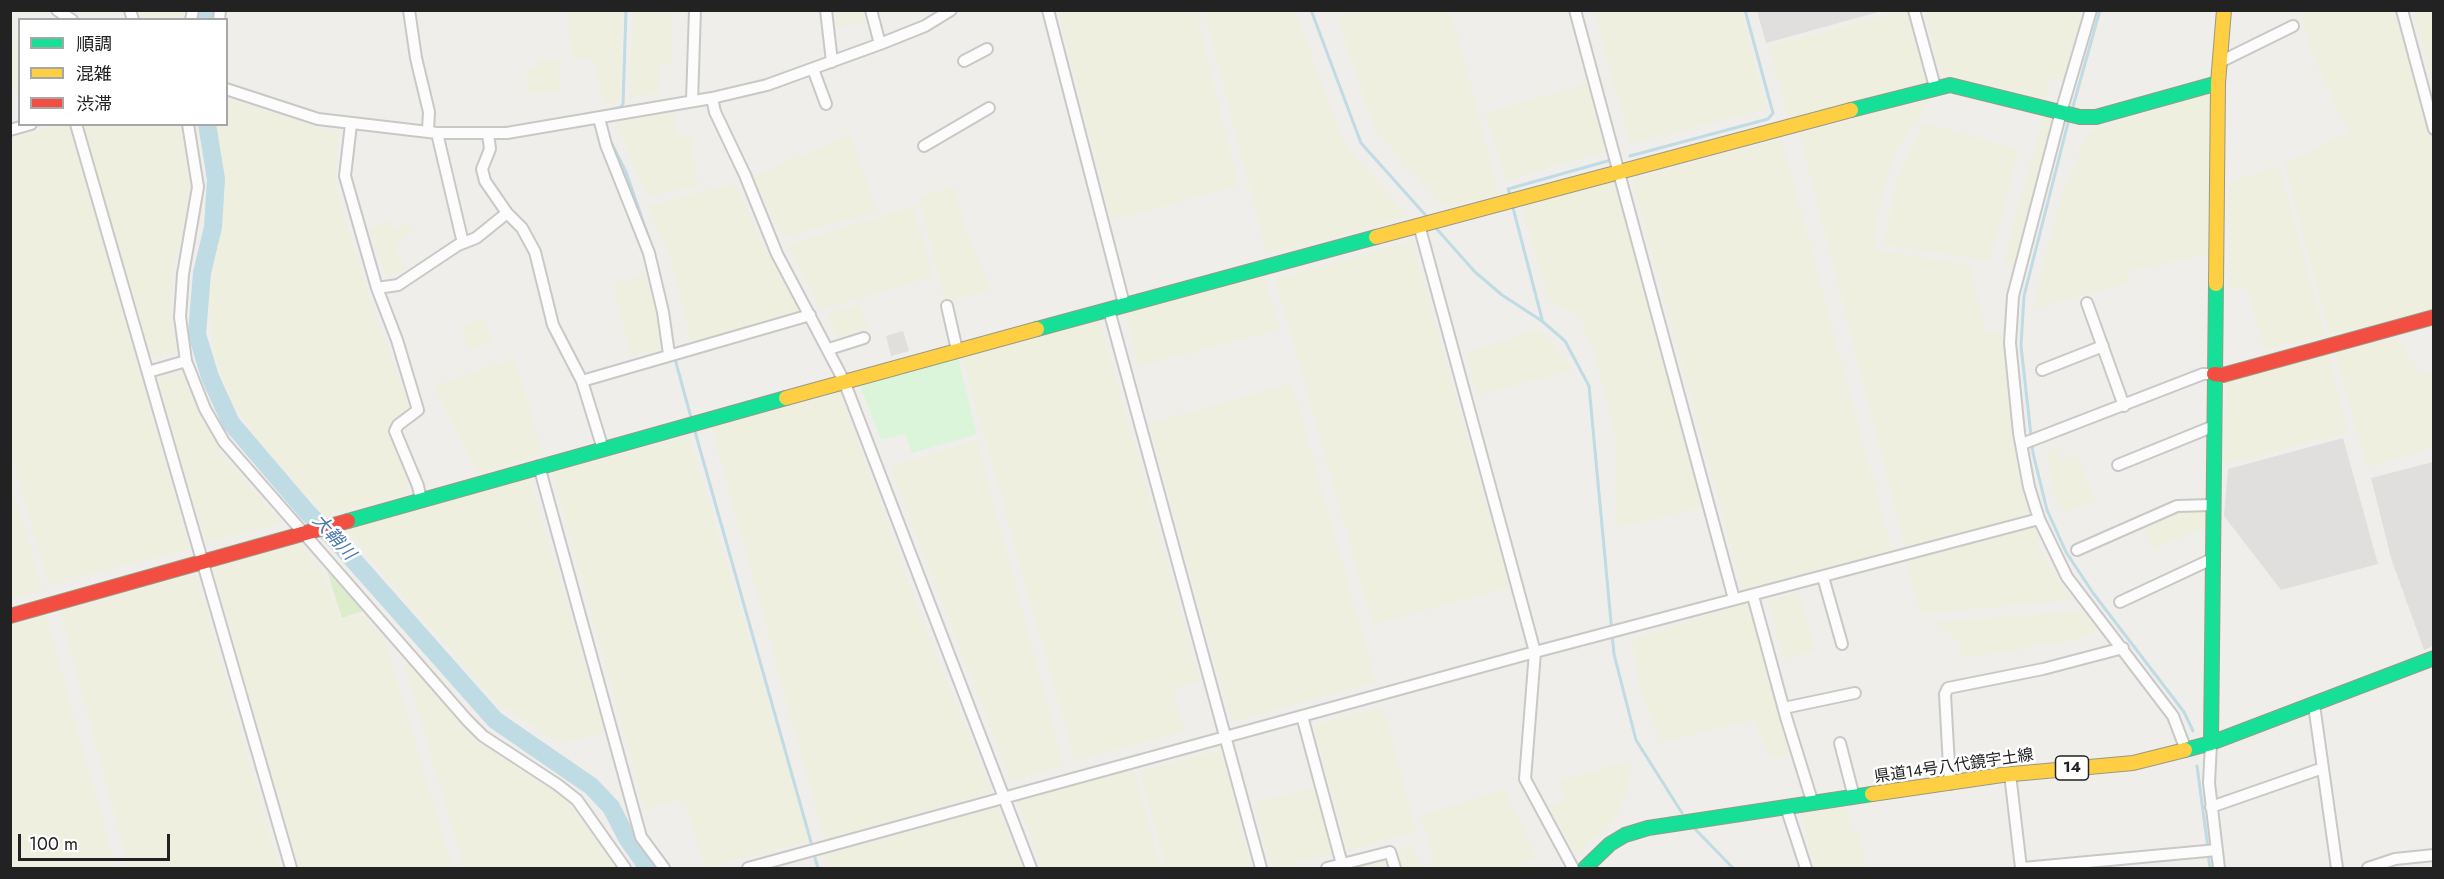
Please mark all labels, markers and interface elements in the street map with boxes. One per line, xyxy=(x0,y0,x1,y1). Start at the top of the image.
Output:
legend xyxy=(18,18,228,126)
text: 順調 xyxy=(76,31,112,57)
text: 混雑 xyxy=(76,61,112,87)
text: 渋滞 xyxy=(76,91,112,117)
water label: 大鞘川 xyxy=(307,511,359,565)
street label: 県道14号八代鏡宇土線 xyxy=(1873,746,2035,788)
road number: 14 xyxy=(2056,756,2088,780)
scale bar xyxy=(21,822,172,860)
text: 100 m xyxy=(29,831,78,857)

